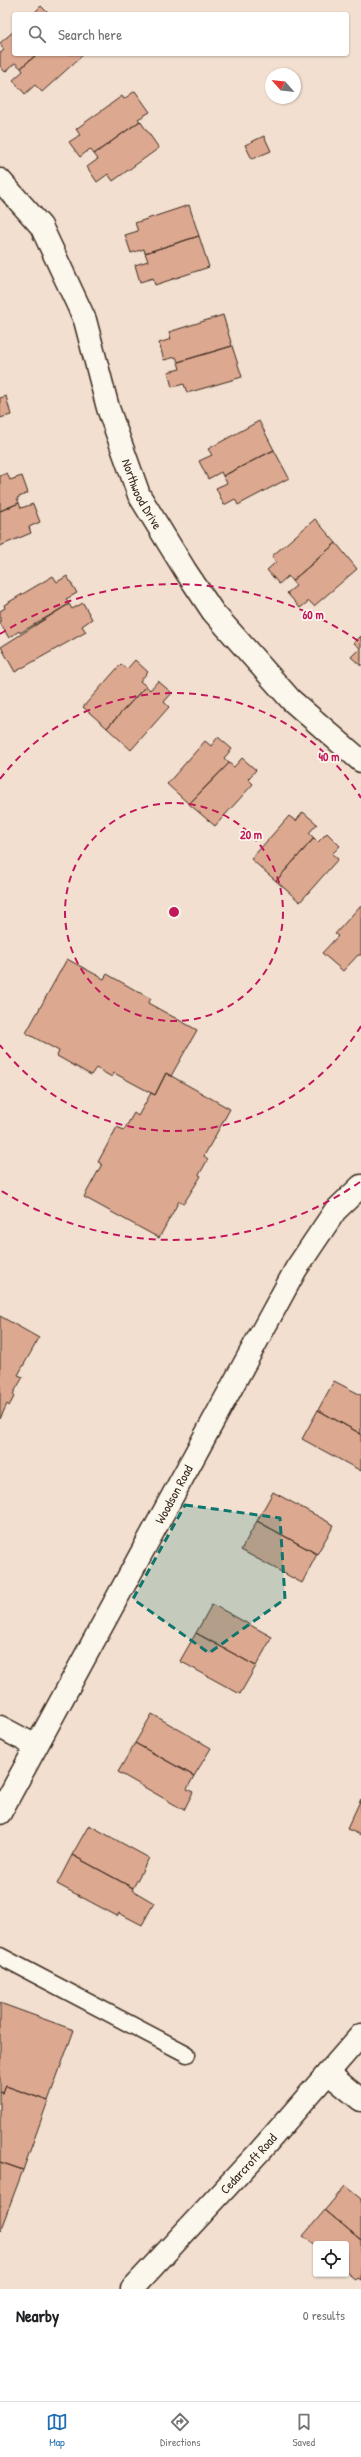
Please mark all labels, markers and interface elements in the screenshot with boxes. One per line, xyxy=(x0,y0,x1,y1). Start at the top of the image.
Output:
search box xyxy=(12,12,349,56)
icon: search xyxy=(26,23,48,45)
text: Search here xyxy=(58,24,122,45)
north arrow xyxy=(265,68,301,104)
street label: Northwood Drive xyxy=(118,456,167,532)
text: 60 m xyxy=(302,606,324,623)
text: 40 m xyxy=(319,748,339,765)
text: 20 m xyxy=(240,826,262,843)
centre of rings xyxy=(167,905,181,919)
street label: Woodson Road xyxy=(150,1462,197,1527)
street label: Cedarcroft Road xyxy=(216,2129,281,2198)
map controls xyxy=(313,2241,349,2277)
button: locate xyxy=(313,2241,349,2277)
text: Nearby xyxy=(16,2304,59,2327)
text: 0 results xyxy=(303,2306,345,2324)
tab: Map xyxy=(46,2411,68,2449)
tab: Directions xyxy=(160,2411,201,2449)
tab: Saved xyxy=(293,2411,315,2449)

